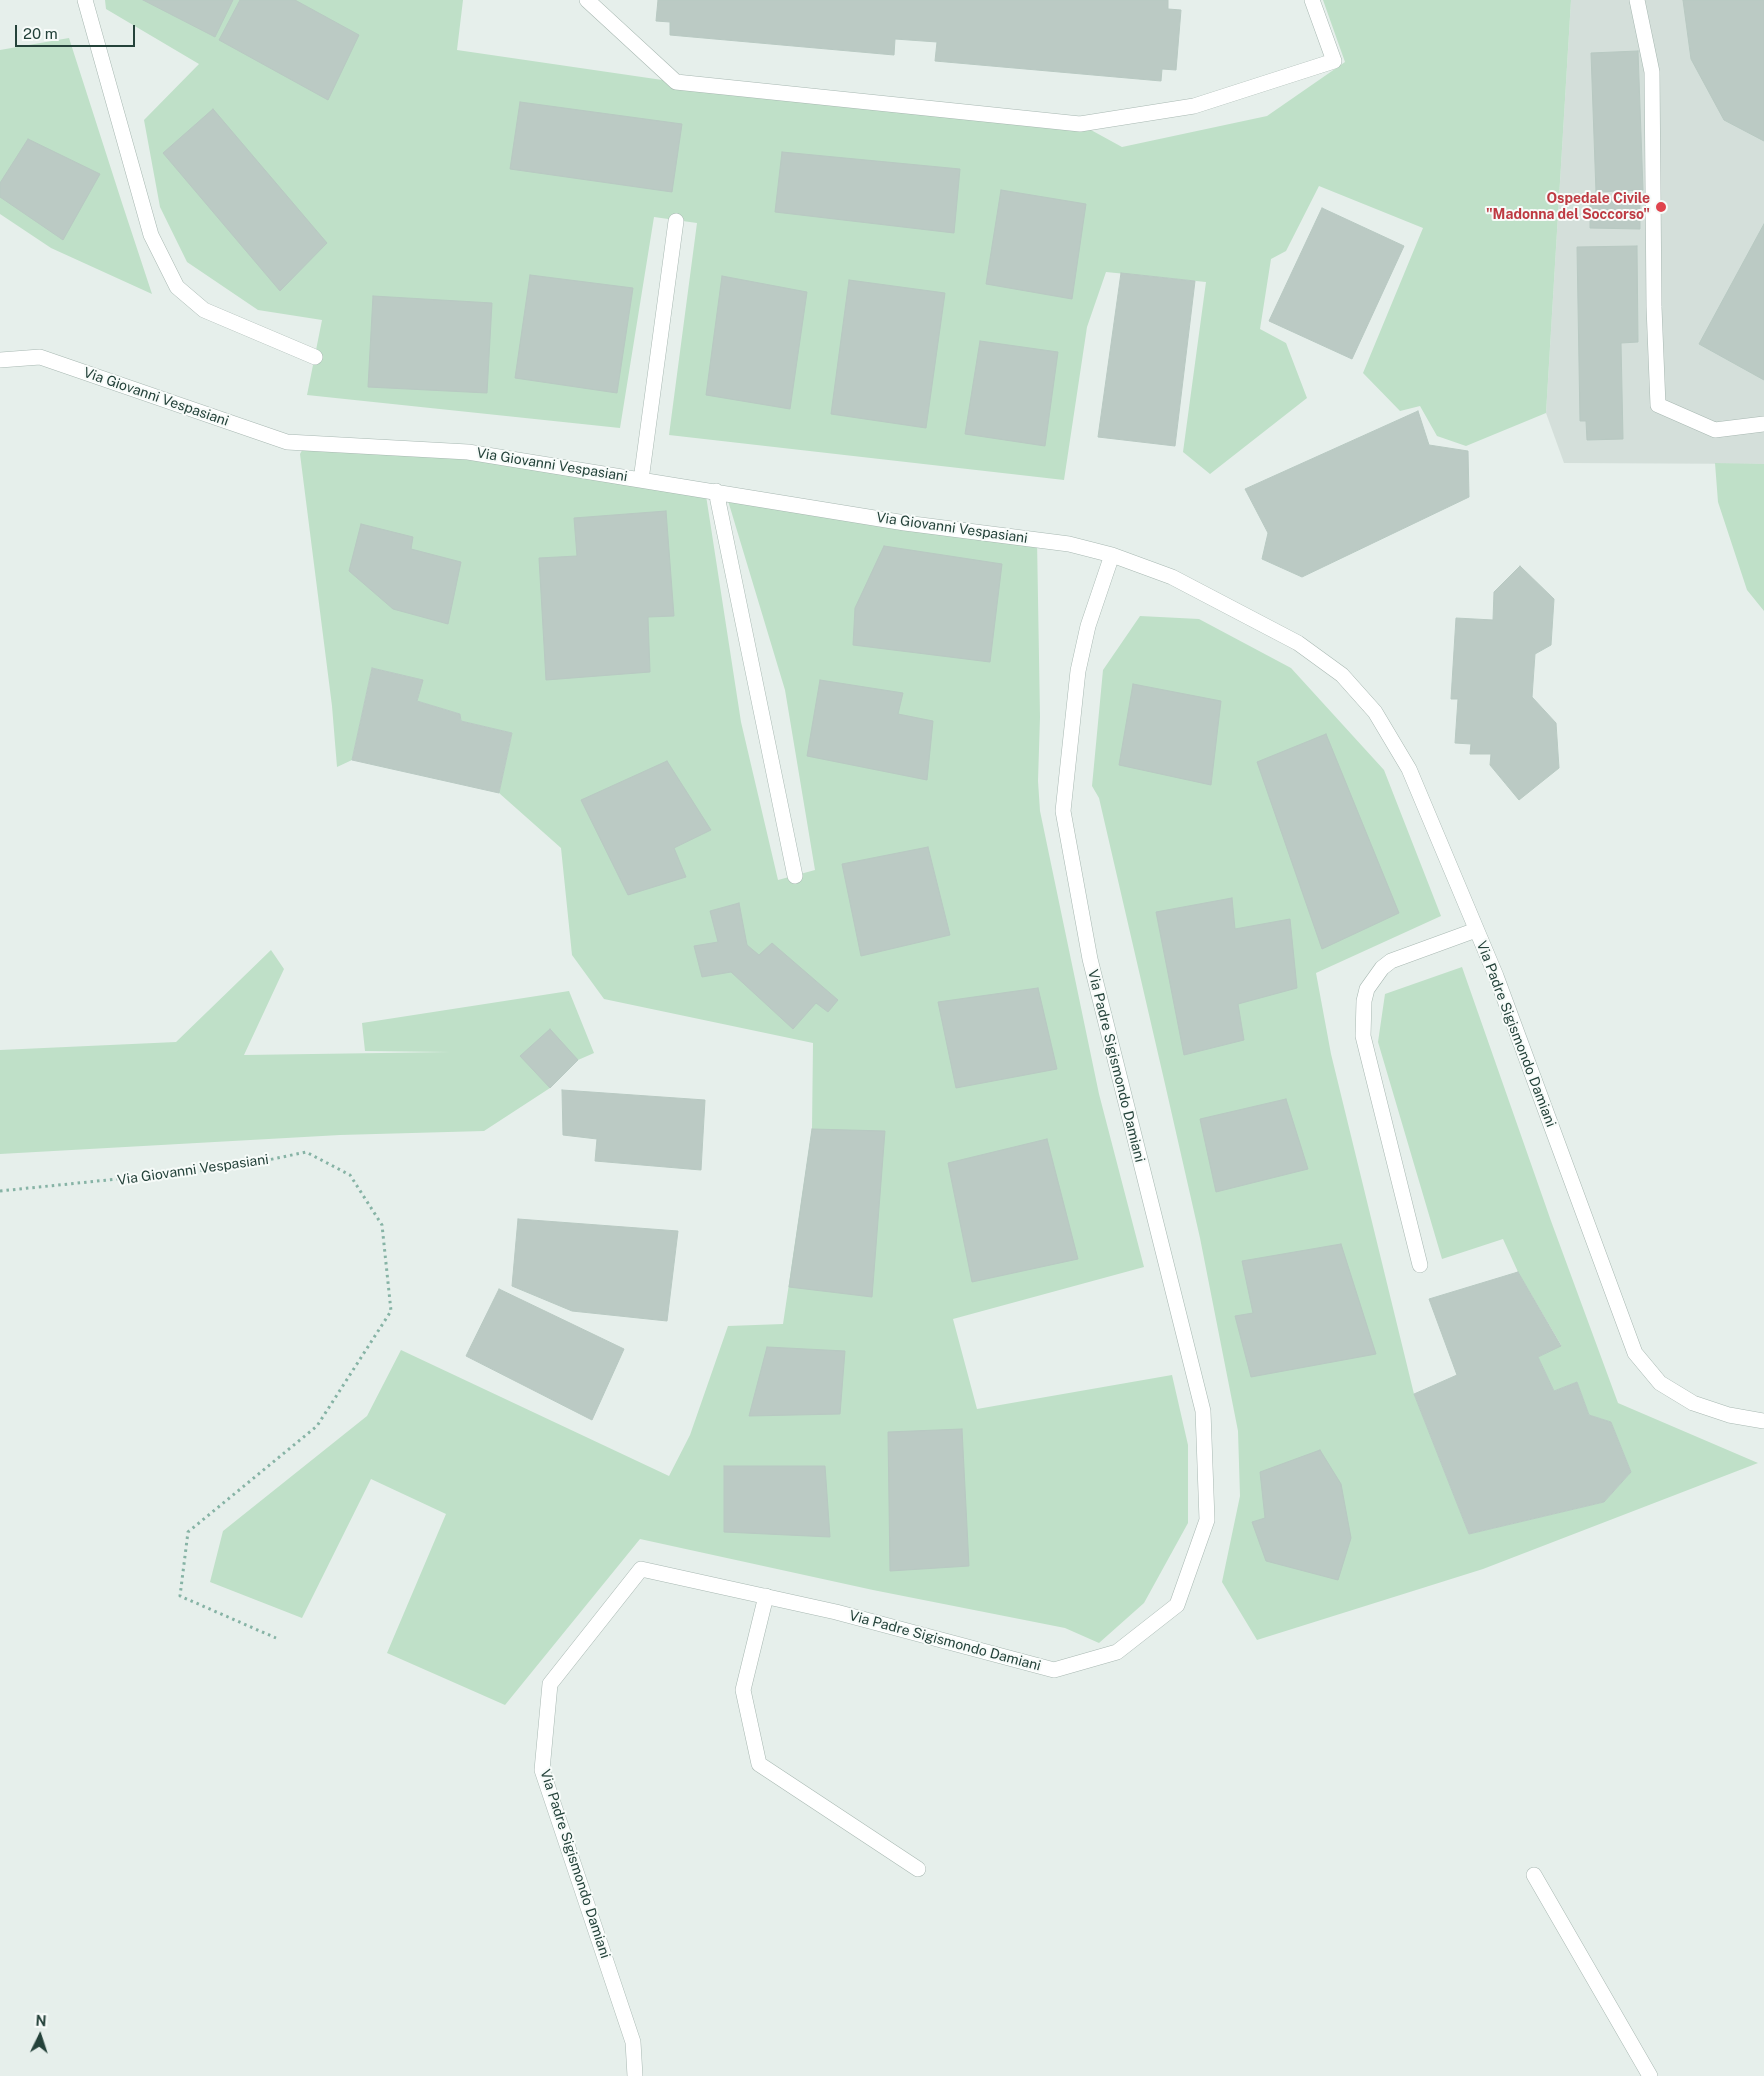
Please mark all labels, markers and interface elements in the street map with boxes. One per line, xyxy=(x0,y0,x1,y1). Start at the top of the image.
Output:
scale bar xyxy=(18,15,138,47)
text: 20 m xyxy=(23,25,58,42)
place label: Ospedale Civile "Madonna del Soccorso" xyxy=(1486,191,1650,223)
marker: Ospedale Civile "Madonna del Soccorso" xyxy=(1654,200,1668,214)
street label: Via Giovanni Vespasiani xyxy=(81,364,231,430)
street label: Via Giovanni Vespasiani xyxy=(475,445,629,485)
street label: Via Giovanni Vespasiani xyxy=(875,509,1029,547)
street label: Via Padre Sigismondo Damiani xyxy=(1473,939,1559,1129)
street label: Via Padre Sigismondo Damiani xyxy=(1084,968,1148,1164)
street label: Via Giovanni Vespasiani xyxy=(116,1151,270,1189)
street label: Via Padre Sigismondo Damiani xyxy=(847,1607,1043,1675)
street label: Via Padre Sigismondo Damiani xyxy=(536,1767,614,1961)
north arrow xyxy=(15,2011,65,2061)
text: N xyxy=(35,2013,47,2029)

